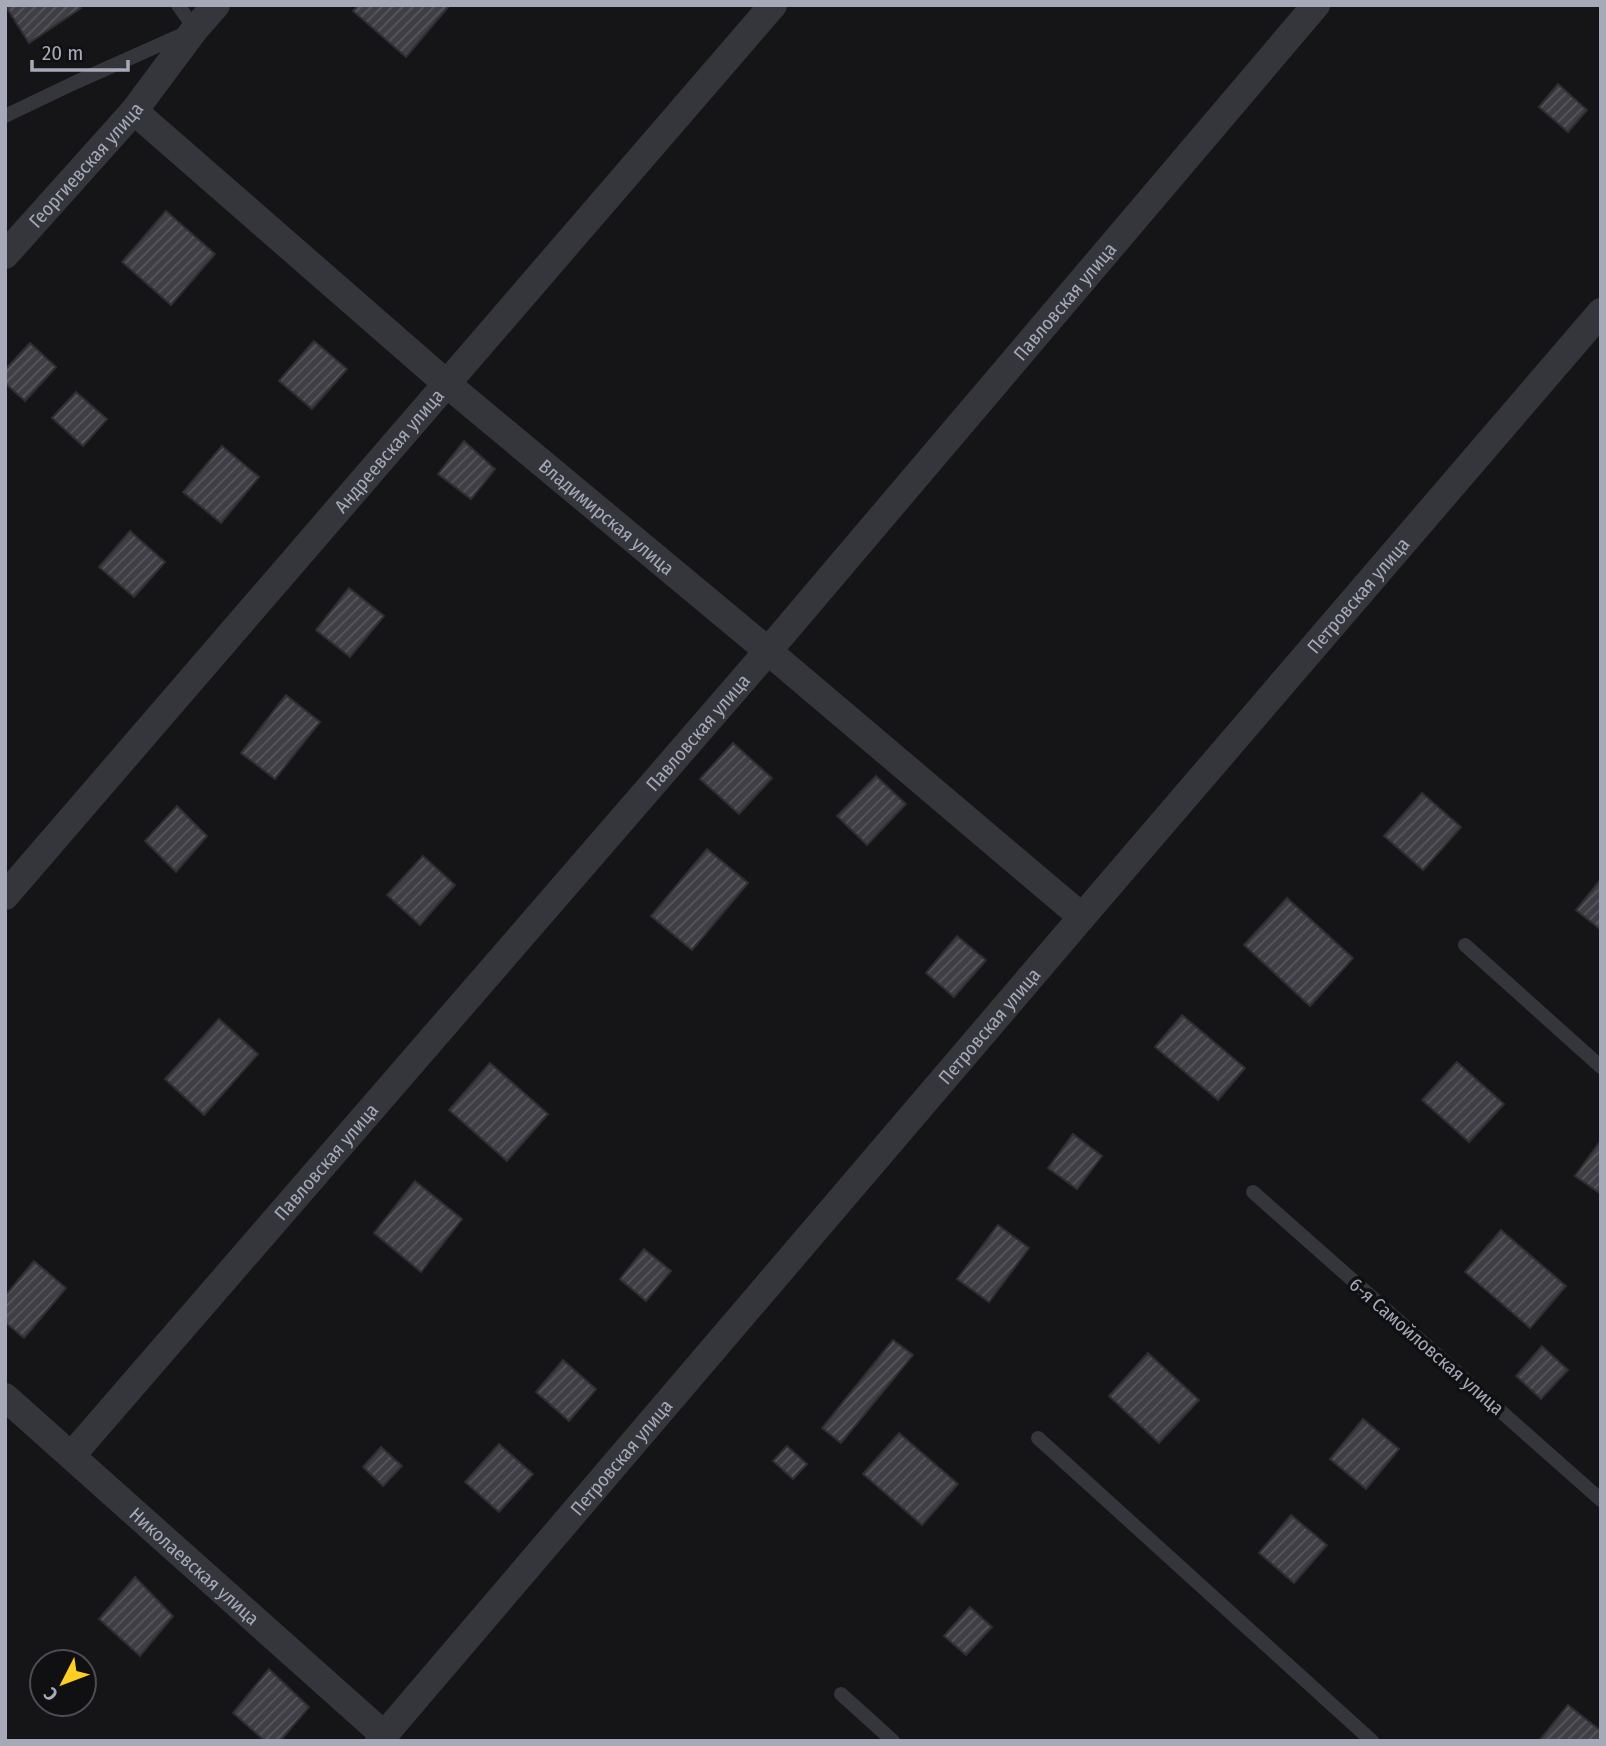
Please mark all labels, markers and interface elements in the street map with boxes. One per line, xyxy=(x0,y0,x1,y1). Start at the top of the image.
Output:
scale bar xyxy=(32,28,128,72)
text: 20 m xyxy=(42,40,83,66)
street label: Георгиевская улица xyxy=(24,98,148,233)
street label: Павловская улица xyxy=(1009,238,1121,365)
street label: Андреевская улица xyxy=(330,384,449,517)
street label: Владимирская улица xyxy=(534,454,679,580)
street label: Петровская улица xyxy=(1302,533,1414,658)
street label: Павловская улица xyxy=(641,669,755,796)
street label: Петровская улица xyxy=(934,963,1045,1089)
street label: Павловская улица xyxy=(269,1099,383,1225)
street label: 6-я Самойловская улица xyxy=(1345,1273,1509,1420)
street label: Петровская улица xyxy=(566,1395,677,1520)
street label: Николаевская улица xyxy=(125,1503,264,1630)
north arrow xyxy=(28,1648,98,1718)
text: С xyxy=(39,1683,63,1705)

